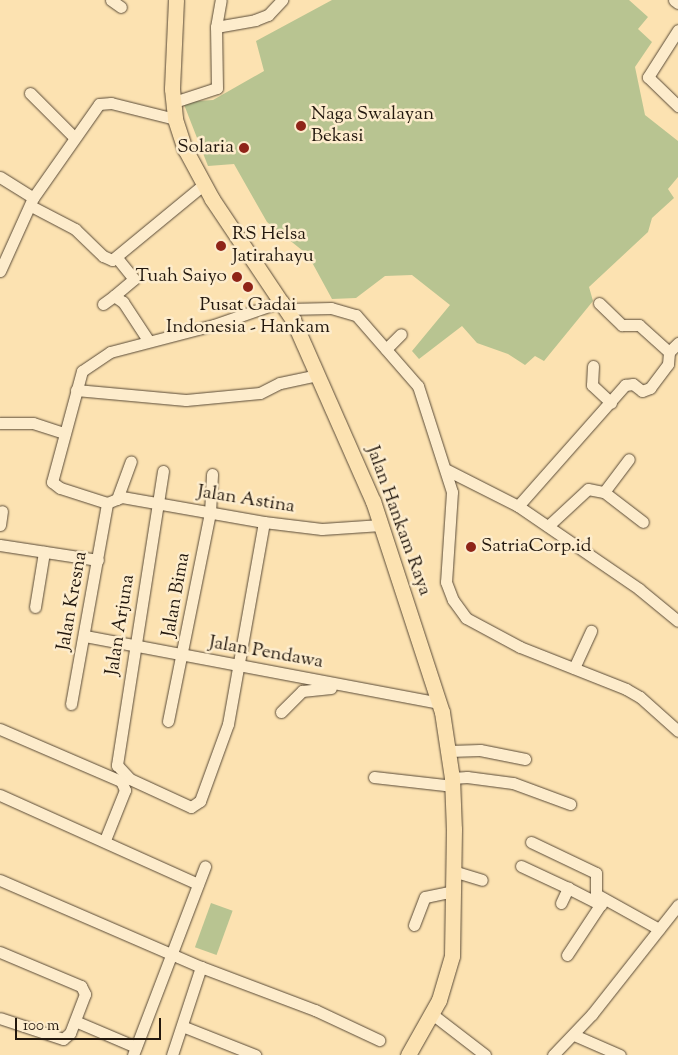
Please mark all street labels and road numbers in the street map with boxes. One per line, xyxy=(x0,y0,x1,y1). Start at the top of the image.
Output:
street label: Jalan Hankam Raya xyxy=(360,443,436,599)
street label: Jalan Astina xyxy=(196,481,296,519)
street label: Jalan Kresna xyxy=(53,550,93,652)
street label: Jalan Bima xyxy=(158,551,196,639)
street label: Jalan Arjuna xyxy=(102,573,140,677)
street label: Jalan Pendawa xyxy=(207,632,325,674)

